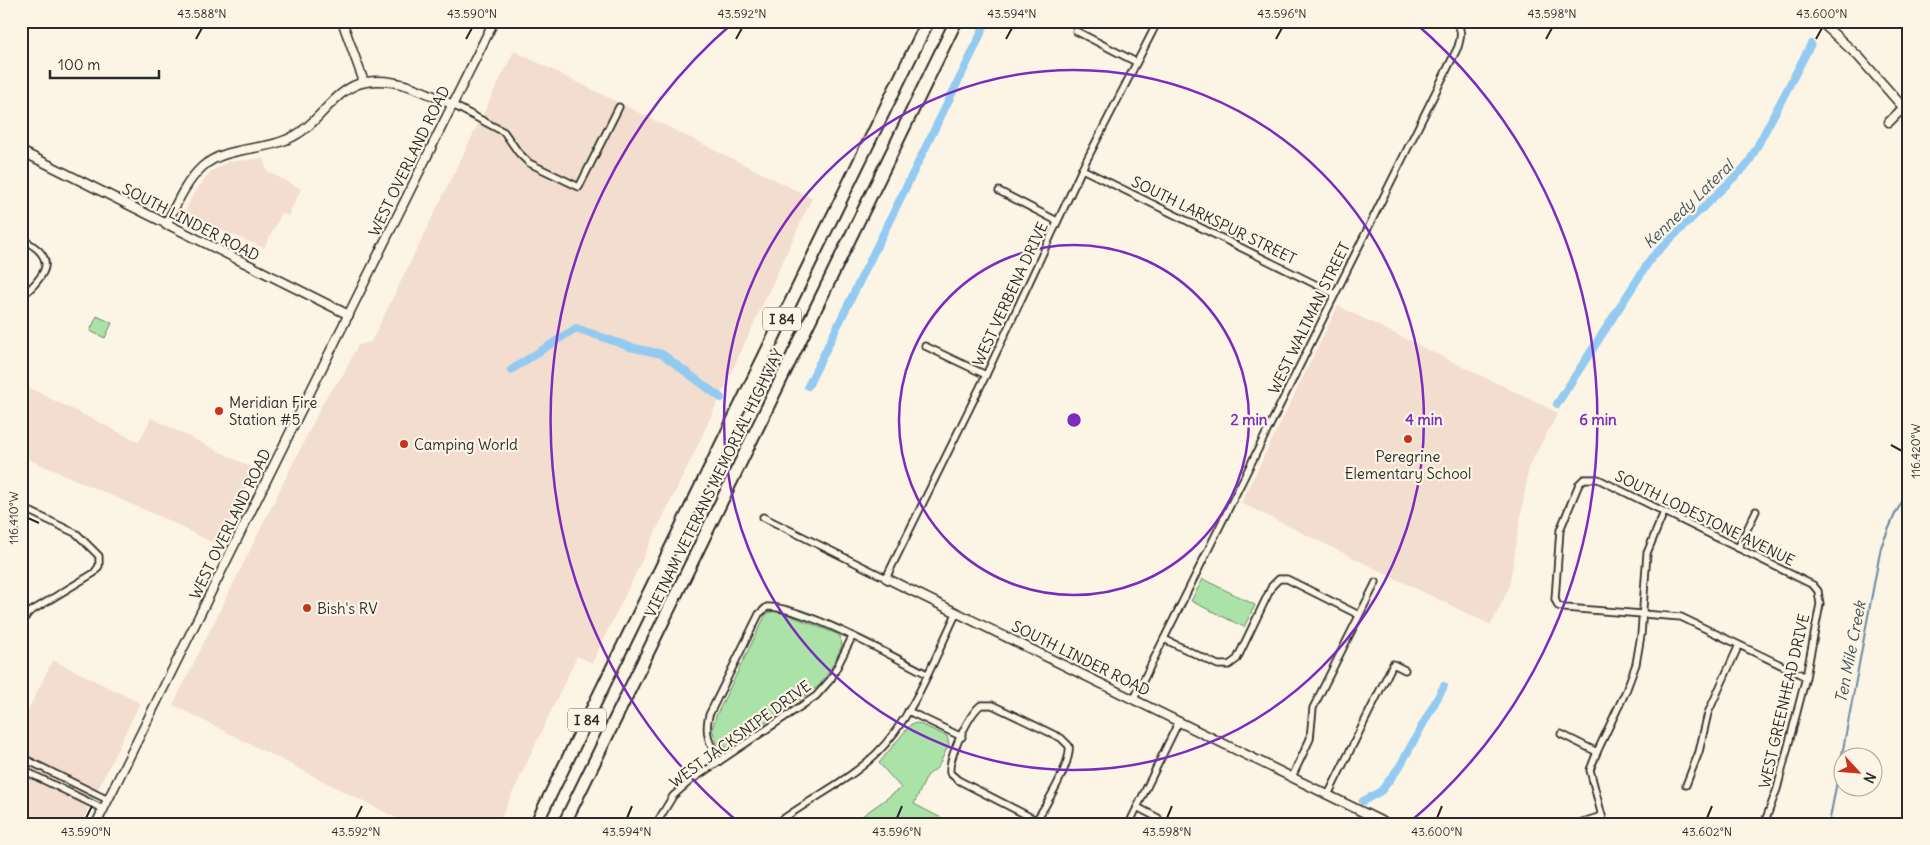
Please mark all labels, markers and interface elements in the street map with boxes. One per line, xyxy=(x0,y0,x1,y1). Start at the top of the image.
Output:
text: 43.588°N xyxy=(177,6,227,21)
text: 43.590°N xyxy=(447,6,497,21)
text: 43.592°N xyxy=(718,6,766,21)
text: 43.594°N xyxy=(987,6,1037,21)
text: 43.596°N xyxy=(1257,6,1307,21)
text: 43.598°N xyxy=(1527,6,1577,21)
text: 43.600°N xyxy=(1796,6,1848,21)
scale bar xyxy=(50,48,159,80)
text: 100 m xyxy=(58,55,100,74)
street label: WEST OVERLAND ROAD xyxy=(364,83,454,239)
water label: Kennedy Lateral xyxy=(1639,154,1739,252)
street label: SOUTH LARKSPUR STREET xyxy=(1129,172,1300,268)
street label: SOUTH LINDER ROAD xyxy=(119,179,263,265)
street label: WEST VERBENA DRIVE xyxy=(968,219,1052,369)
street label: WEST WALTMAN STREET xyxy=(1264,239,1354,397)
road number: I 84 xyxy=(763,308,801,330)
street label: VIETNAM VETERANS MEMORIAL HIGHWAY xyxy=(641,345,788,620)
place label: Meridian Fire Station #5 xyxy=(229,393,317,429)
marker: Meridian Fire Station #5 xyxy=(213,405,225,417)
text: 2 min xyxy=(1231,410,1268,429)
text: 4 min xyxy=(1405,410,1443,429)
text: 6 min xyxy=(1579,410,1617,429)
centre of rings xyxy=(1065,411,1083,429)
text: 116.420°W xyxy=(1908,423,1923,479)
marker: Peregrine Elementary School xyxy=(1402,433,1414,445)
place label: Camping World xyxy=(414,435,518,454)
marker: Camping World xyxy=(398,438,410,450)
street label: WEST OVERLAND ROAD xyxy=(185,446,275,602)
place label: Peregrine Elementary School xyxy=(1345,447,1471,483)
street label: SOUTH LODESTONE AVENUE xyxy=(1612,466,1798,570)
text: 116.410°W xyxy=(6,491,21,545)
water label: Ten Mile Creek xyxy=(1830,598,1870,705)
place label: Bish's RV xyxy=(317,599,378,618)
marker: Bish's RV xyxy=(301,602,313,614)
street label: WEST GREENHEAD DRIVE xyxy=(1755,612,1813,790)
street label: SOUTH LINDER ROAD xyxy=(1009,616,1153,700)
street label: WEST JACKSNIPE DRIVE xyxy=(666,676,815,792)
road number: I 84 xyxy=(568,708,606,732)
north arrow xyxy=(1832,748,1882,798)
text: N xyxy=(1859,769,1880,786)
text: 43.590°N xyxy=(61,824,111,839)
text: 43.592°N xyxy=(332,824,380,839)
text: 43.594°N xyxy=(602,824,652,839)
text: 43.596°N xyxy=(872,824,922,839)
text: 43.598°N xyxy=(1142,824,1192,839)
text: 43.600°N xyxy=(1411,824,1463,839)
text: 43.602°N xyxy=(1682,824,1732,839)

